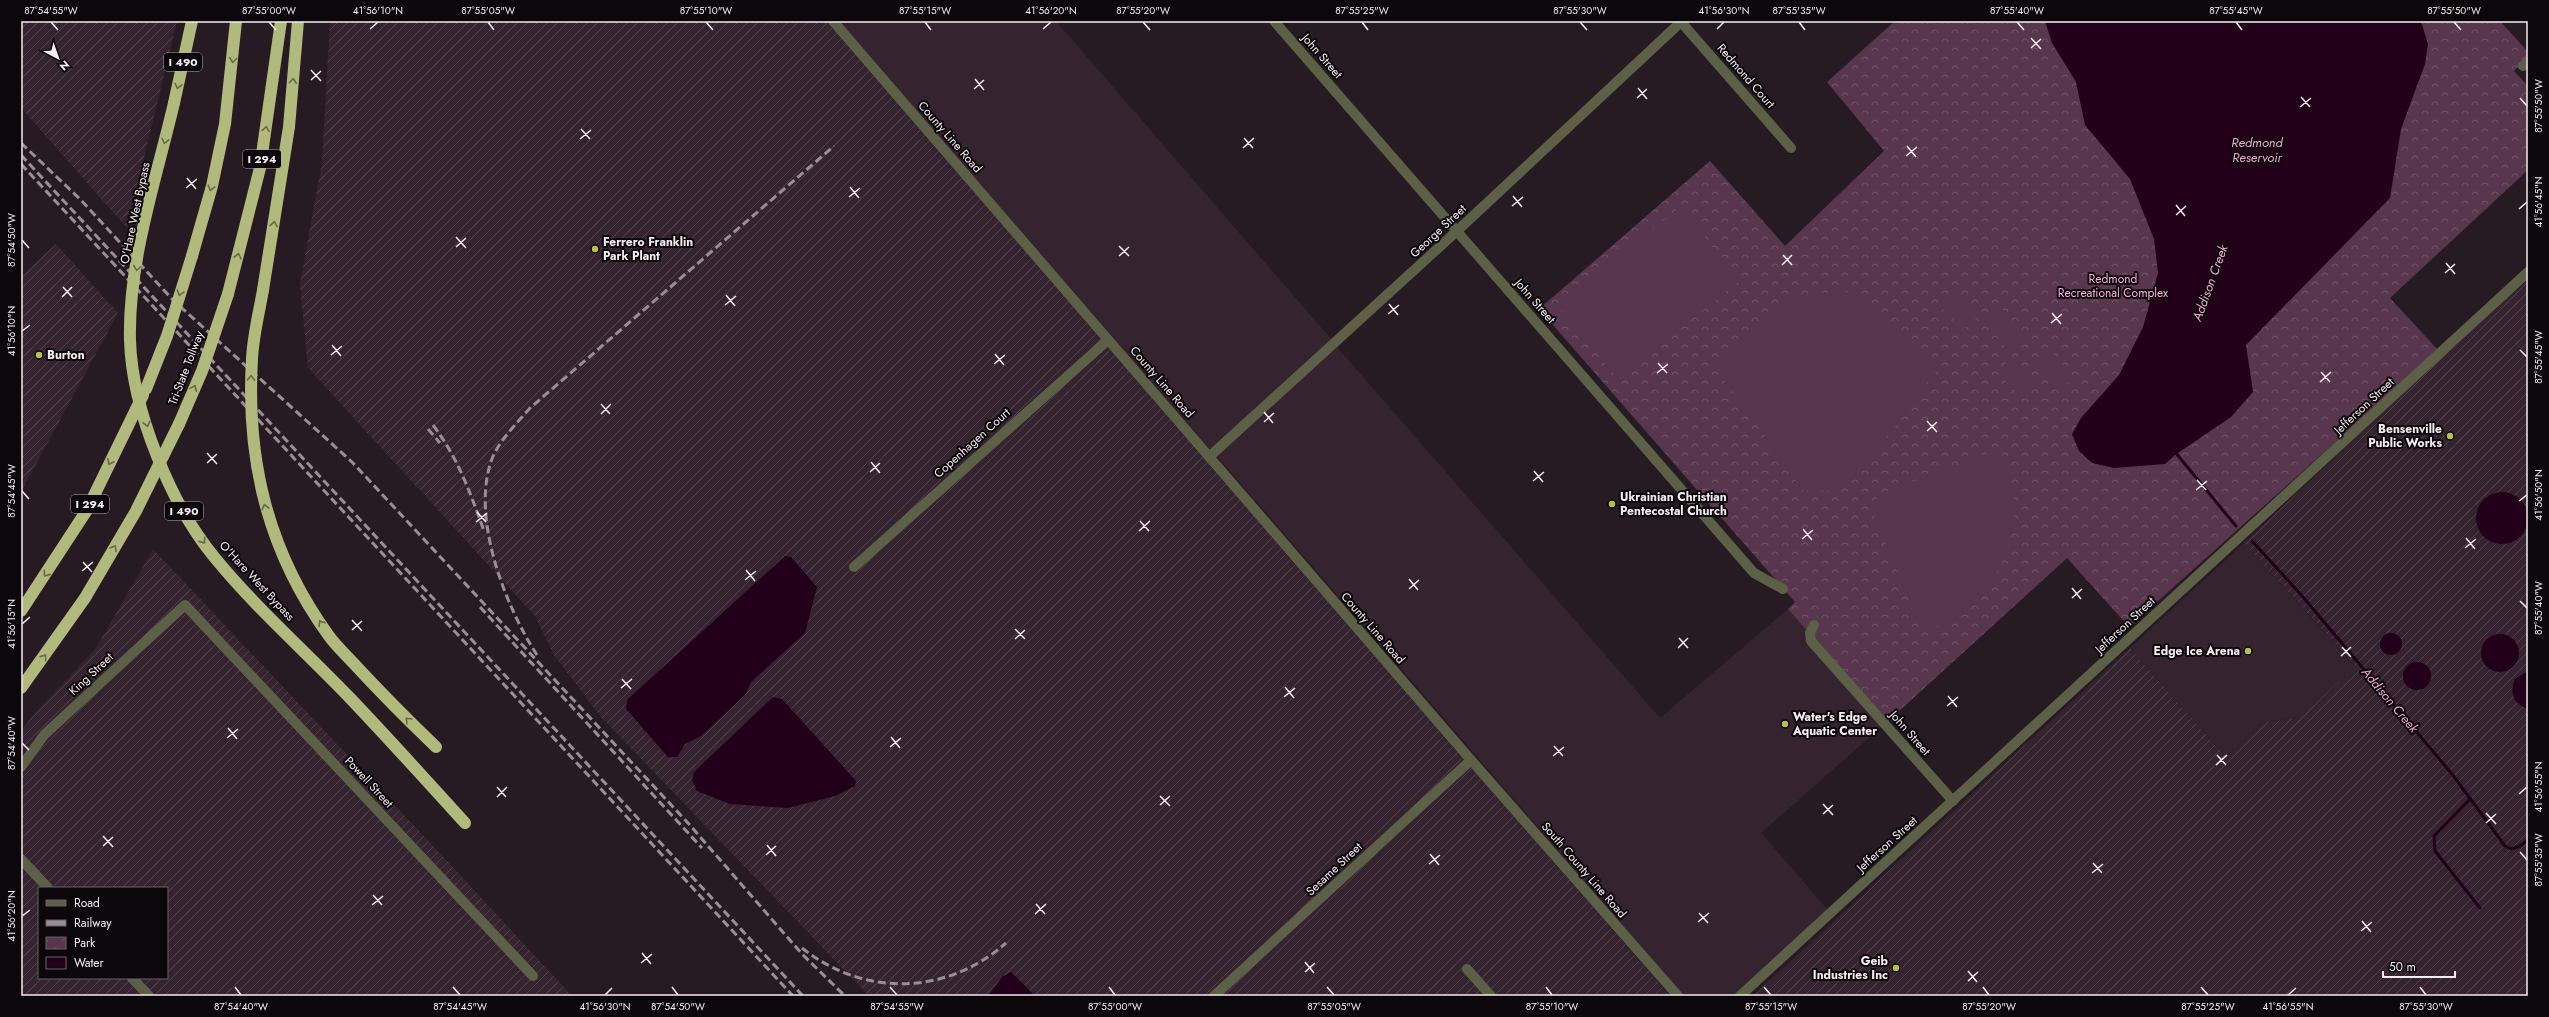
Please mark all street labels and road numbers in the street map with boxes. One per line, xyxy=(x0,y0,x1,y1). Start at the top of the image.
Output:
street label: John Street xyxy=(1296,28,1347,82)
street label: Redmond Court xyxy=(1713,40,1779,112)
road number: I 490 xyxy=(164,53,202,71)
street label: County Line Road xyxy=(914,97,986,177)
road number: I 294 xyxy=(243,150,281,168)
street label: O'Hare West Bypass xyxy=(115,160,155,266)
street label: George Street xyxy=(1406,200,1470,262)
street label: John Street xyxy=(1509,273,1560,327)
street label: Tri-State Tollway xyxy=(164,328,209,408)
street label: County Line Road xyxy=(1126,342,1198,422)
street label: Jefferson Street xyxy=(2329,373,2398,440)
street label: Copenhagen Court xyxy=(930,404,1014,482)
road number: I 294 xyxy=(71,495,109,513)
road number: I 490 xyxy=(165,502,203,520)
street label: O'Hare West Bypass xyxy=(215,537,299,625)
street label: County Line Road xyxy=(1337,588,1409,668)
street label: Jefferson Street xyxy=(2090,592,2159,659)
street label: King Street xyxy=(65,648,117,699)
street label: John Street xyxy=(1884,705,1935,759)
street label: Powell Street xyxy=(340,752,398,812)
street label: Jefferson Street xyxy=(1851,812,1921,878)
street label: South County Line Road xyxy=(1537,818,1631,922)
street label: Sesame Street xyxy=(1302,838,1366,900)

